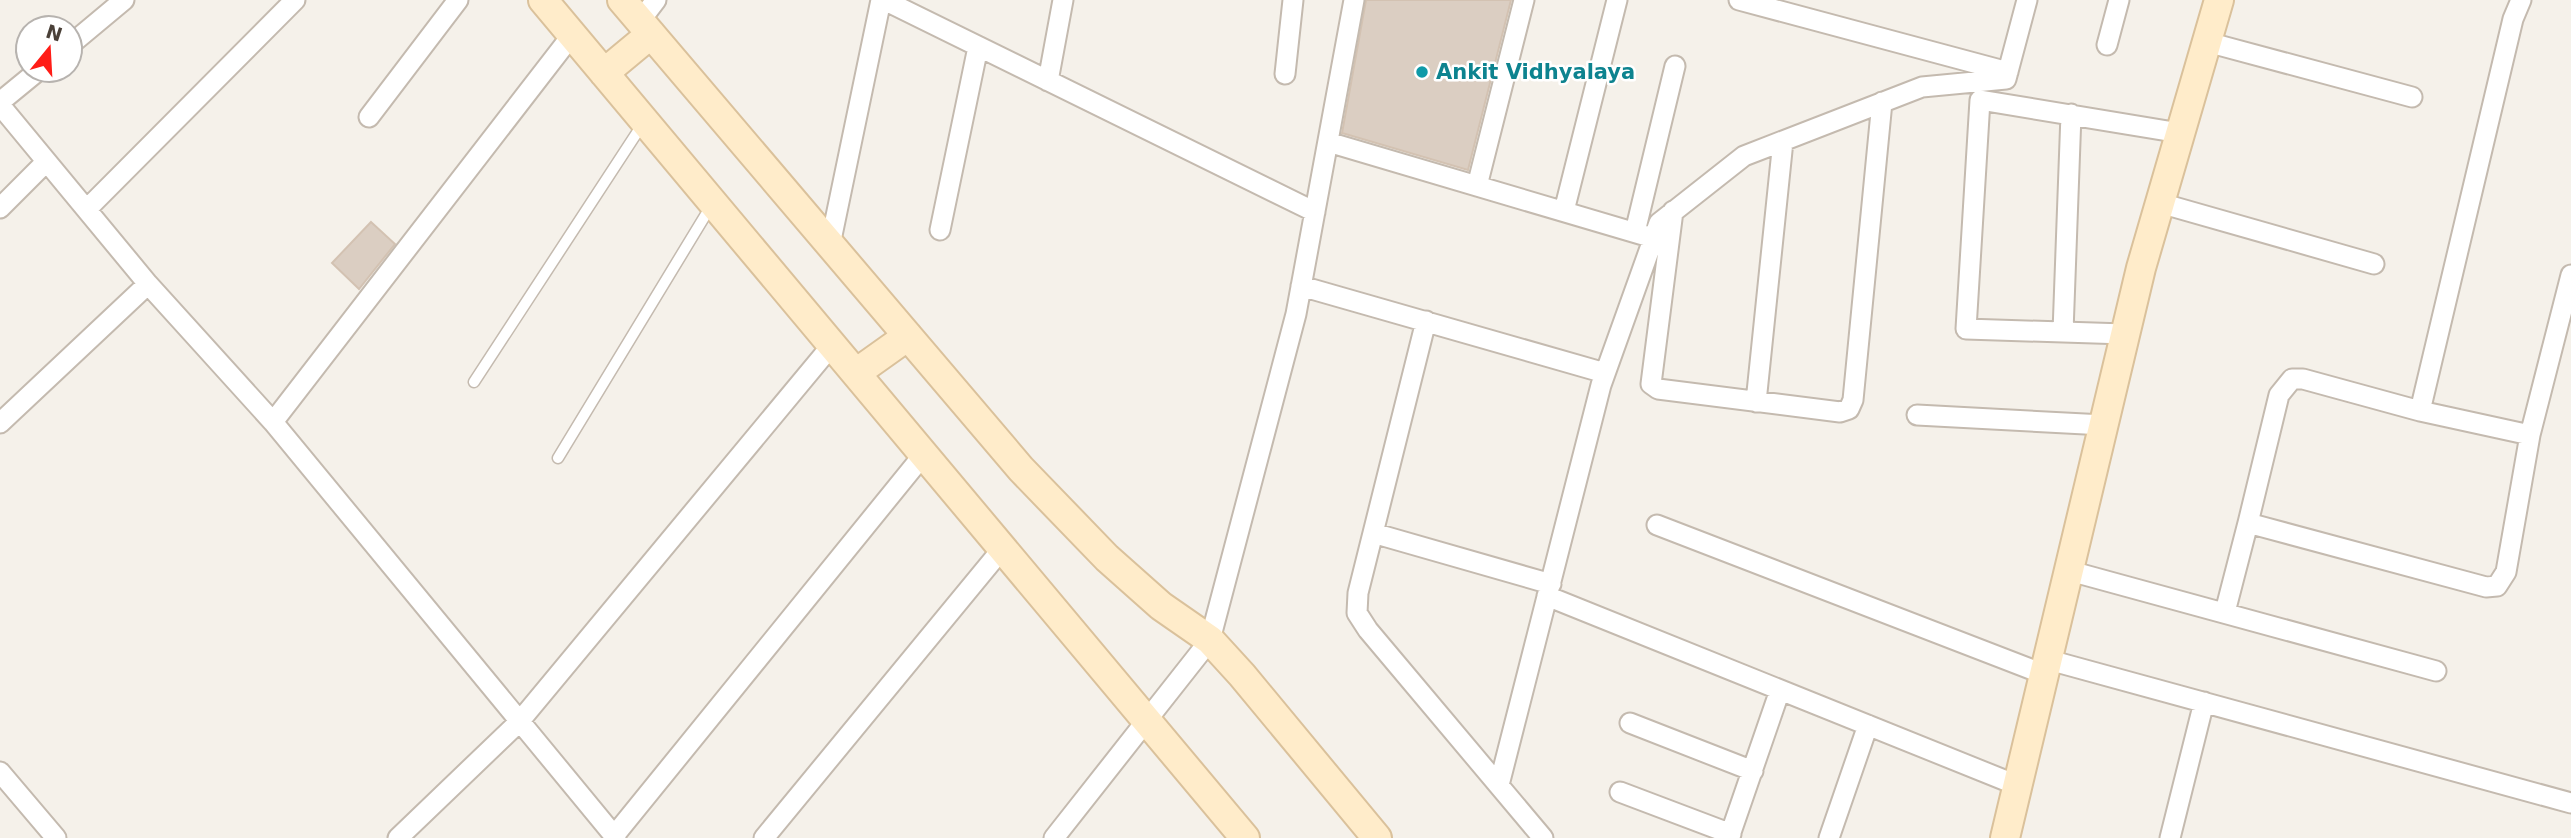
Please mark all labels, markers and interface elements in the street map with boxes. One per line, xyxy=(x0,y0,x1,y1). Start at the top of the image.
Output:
north arrow xyxy=(14,14,84,84)
text: N xyxy=(43,20,65,46)
place label: Ankit Vidhyalaya xyxy=(1436,60,1635,84)
marker: Ankit Vidhyalaya xyxy=(1414,64,1430,80)

